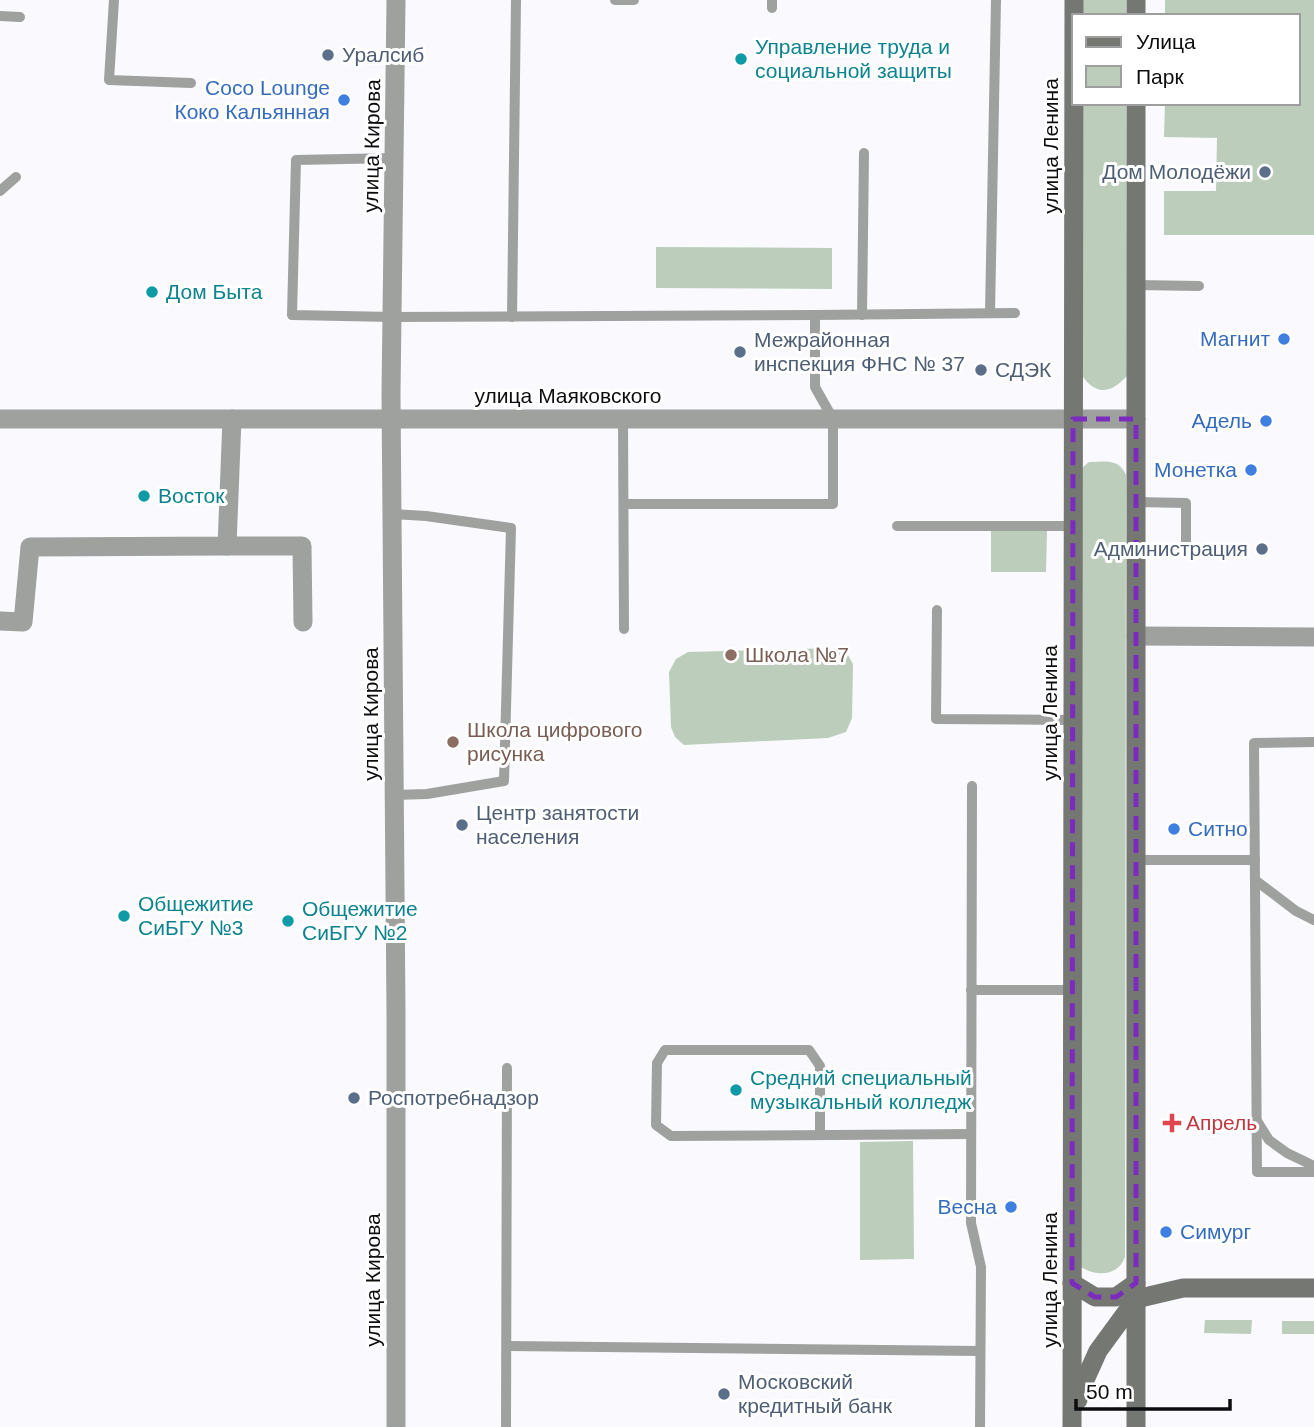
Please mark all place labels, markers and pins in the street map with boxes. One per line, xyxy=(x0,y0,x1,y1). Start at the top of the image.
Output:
place label: Управление труда и социальной защиты xyxy=(755,35,952,82)
place label: Уралсиб xyxy=(342,43,424,66)
marker: Уралсиб xyxy=(320,47,336,63)
marker: Управление труда и социальной защиты xyxy=(733,51,749,67)
place label: Coco Lounge Коко Кальянная xyxy=(174,76,330,123)
marker: Coco Lounge Коко Кальянная xyxy=(336,92,352,108)
place label: Дом Молодёжи xyxy=(1102,160,1251,183)
marker: Дом Молодёжи xyxy=(1257,164,1273,180)
place label: Дом Быта xyxy=(166,280,263,303)
marker: Дом Быта xyxy=(144,284,160,300)
place label: Магнит xyxy=(1200,327,1270,350)
place label: Межрайонная инспекция ФНС № 37 xyxy=(754,328,965,375)
marker: Магнит xyxy=(1276,331,1292,347)
marker: Межрайонная инспекция ФНС № 37 xyxy=(732,344,748,360)
place label: СДЭК xyxy=(995,358,1052,381)
marker: СДЭК xyxy=(973,362,989,378)
place label: Адель xyxy=(1192,409,1252,432)
marker: Адель xyxy=(1258,413,1274,429)
place label: Монетка xyxy=(1154,458,1237,481)
marker: Монетка xyxy=(1243,462,1259,478)
place label: Восток xyxy=(158,484,225,507)
marker: Восток xyxy=(136,488,152,504)
place label: Администрация xyxy=(1094,537,1248,560)
marker: Администрация xyxy=(1254,541,1270,557)
place label: Школа №7 xyxy=(745,643,849,666)
marker: Школа №7 xyxy=(723,647,739,663)
place label: Школа цифрового рисунка xyxy=(467,718,643,765)
marker: Школа цифрового рисунка xyxy=(445,734,461,750)
place label: Центр занятости населения xyxy=(476,801,639,848)
marker: Центр занятости населения xyxy=(454,817,470,833)
place label: Ситно xyxy=(1188,817,1248,840)
marker: Ситно xyxy=(1166,821,1182,837)
place label: Общежитие СиБГУ №3 xyxy=(138,892,254,939)
place label: Общежитие СиБГУ №2 xyxy=(302,897,418,944)
marker: Общежитие СиБГУ №3 xyxy=(116,908,132,924)
marker: Общежитие СиБГУ №2 xyxy=(280,913,296,929)
place label: Средний специальный музыкальный колледж xyxy=(750,1066,972,1113)
marker: Средний специальный музыкальный колледж xyxy=(728,1082,744,1098)
place label: Роспотребнадзор xyxy=(368,1086,539,1109)
marker: Роспотребнадзор xyxy=(346,1090,362,1106)
place label: Апрель xyxy=(1186,1111,1257,1134)
marker: Апрель xyxy=(1164,1115,1180,1131)
place label: Весна xyxy=(938,1195,997,1218)
marker: Весна xyxy=(1003,1199,1019,1215)
place label: Симург xyxy=(1180,1220,1252,1243)
marker: Симург xyxy=(1158,1224,1174,1240)
place label: Московский кредитный банк xyxy=(738,1370,893,1417)
marker: Московский кредитный банк xyxy=(716,1386,732,1402)

